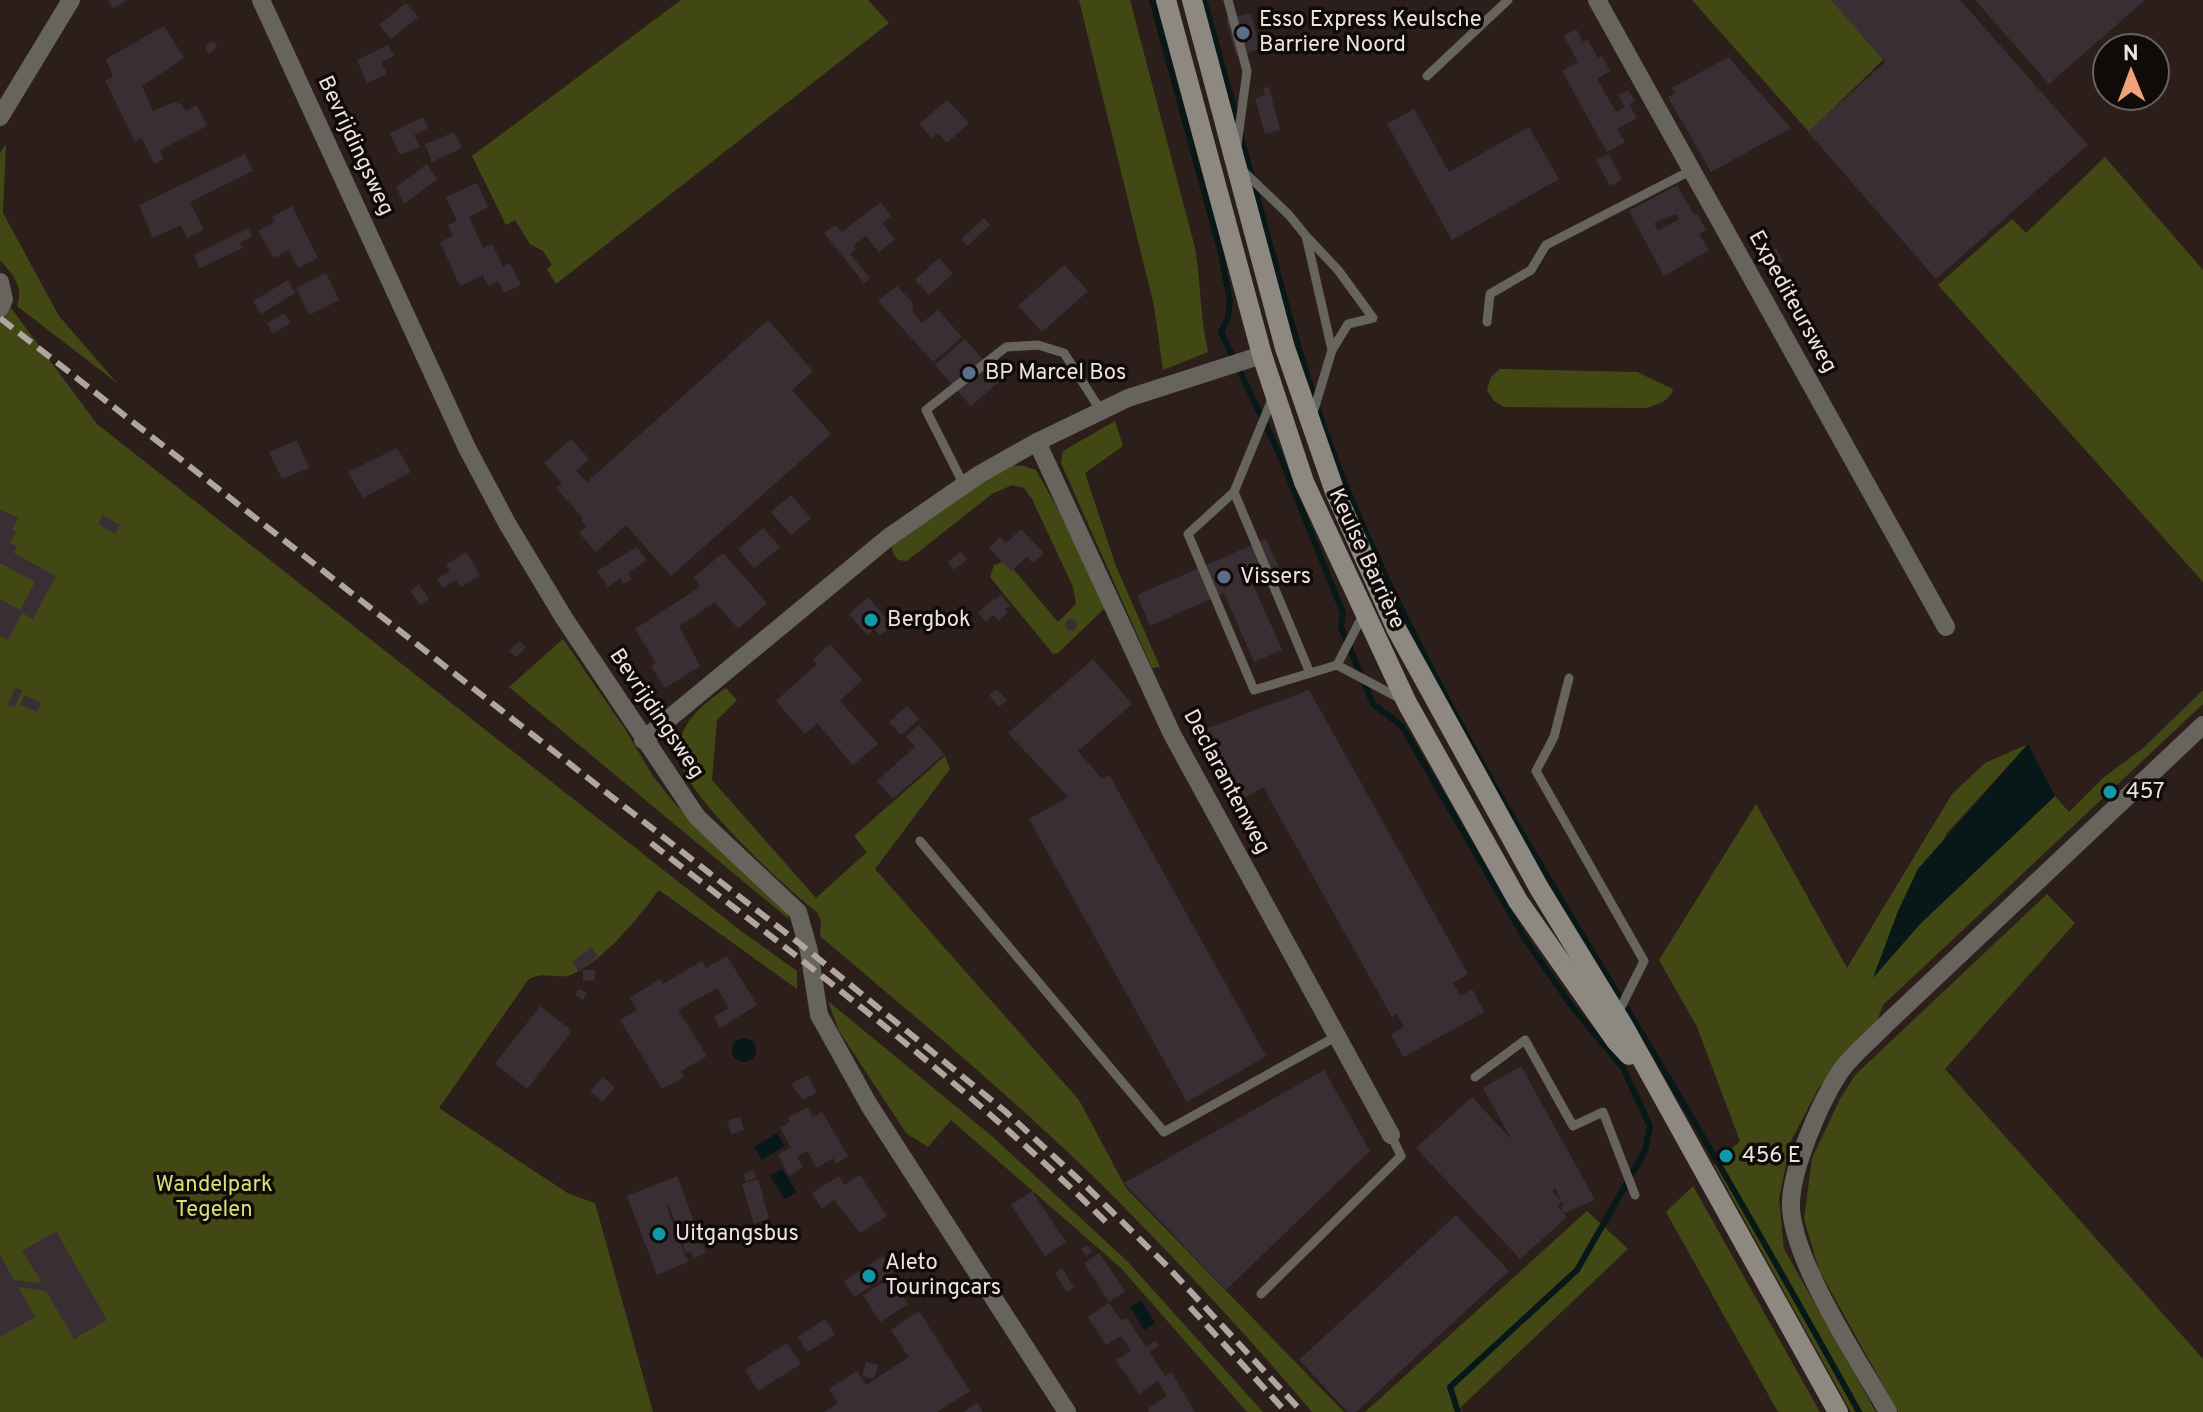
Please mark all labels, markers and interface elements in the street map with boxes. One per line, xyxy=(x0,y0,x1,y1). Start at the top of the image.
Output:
place label: Esso Express Keulsche Barriere Noord xyxy=(1259,7,1482,59)
marker: Esso Express Keulsche Barriere Noord xyxy=(1234,24,1252,42)
north arrow xyxy=(2091,32,2171,112)
text: N xyxy=(2123,41,2139,68)
street label: Bevrijdingsweg xyxy=(311,72,399,220)
street label: Expediteursweg xyxy=(1742,226,1842,378)
place label: BP Marcel Bos xyxy=(985,360,1126,387)
marker: BP Marcel Bos xyxy=(960,364,978,382)
street label: Keulse Barrière xyxy=(1322,485,1410,633)
place label: Vissers xyxy=(1240,564,1311,591)
marker: Vissers xyxy=(1215,568,1233,586)
place label: Bergbok xyxy=(887,607,971,634)
marker: Bergbok xyxy=(862,611,880,629)
street label: Bevrijdingsweg xyxy=(603,644,709,784)
street label: Declarantenweg xyxy=(1176,705,1276,859)
place label: 457 xyxy=(2126,779,2165,806)
marker: 457 xyxy=(2101,783,2119,801)
place label: 456 E xyxy=(1742,1143,1801,1170)
marker: 456 E xyxy=(1717,1147,1735,1165)
park label: Wandelpark Tegelen xyxy=(155,1172,273,1224)
place label: Uitgangsbus xyxy=(675,1221,799,1248)
marker: Uitgangsbus xyxy=(650,1225,668,1243)
place label: Aleto Touringcars xyxy=(885,1250,1001,1302)
marker: Aleto Touringcars xyxy=(860,1267,878,1285)

